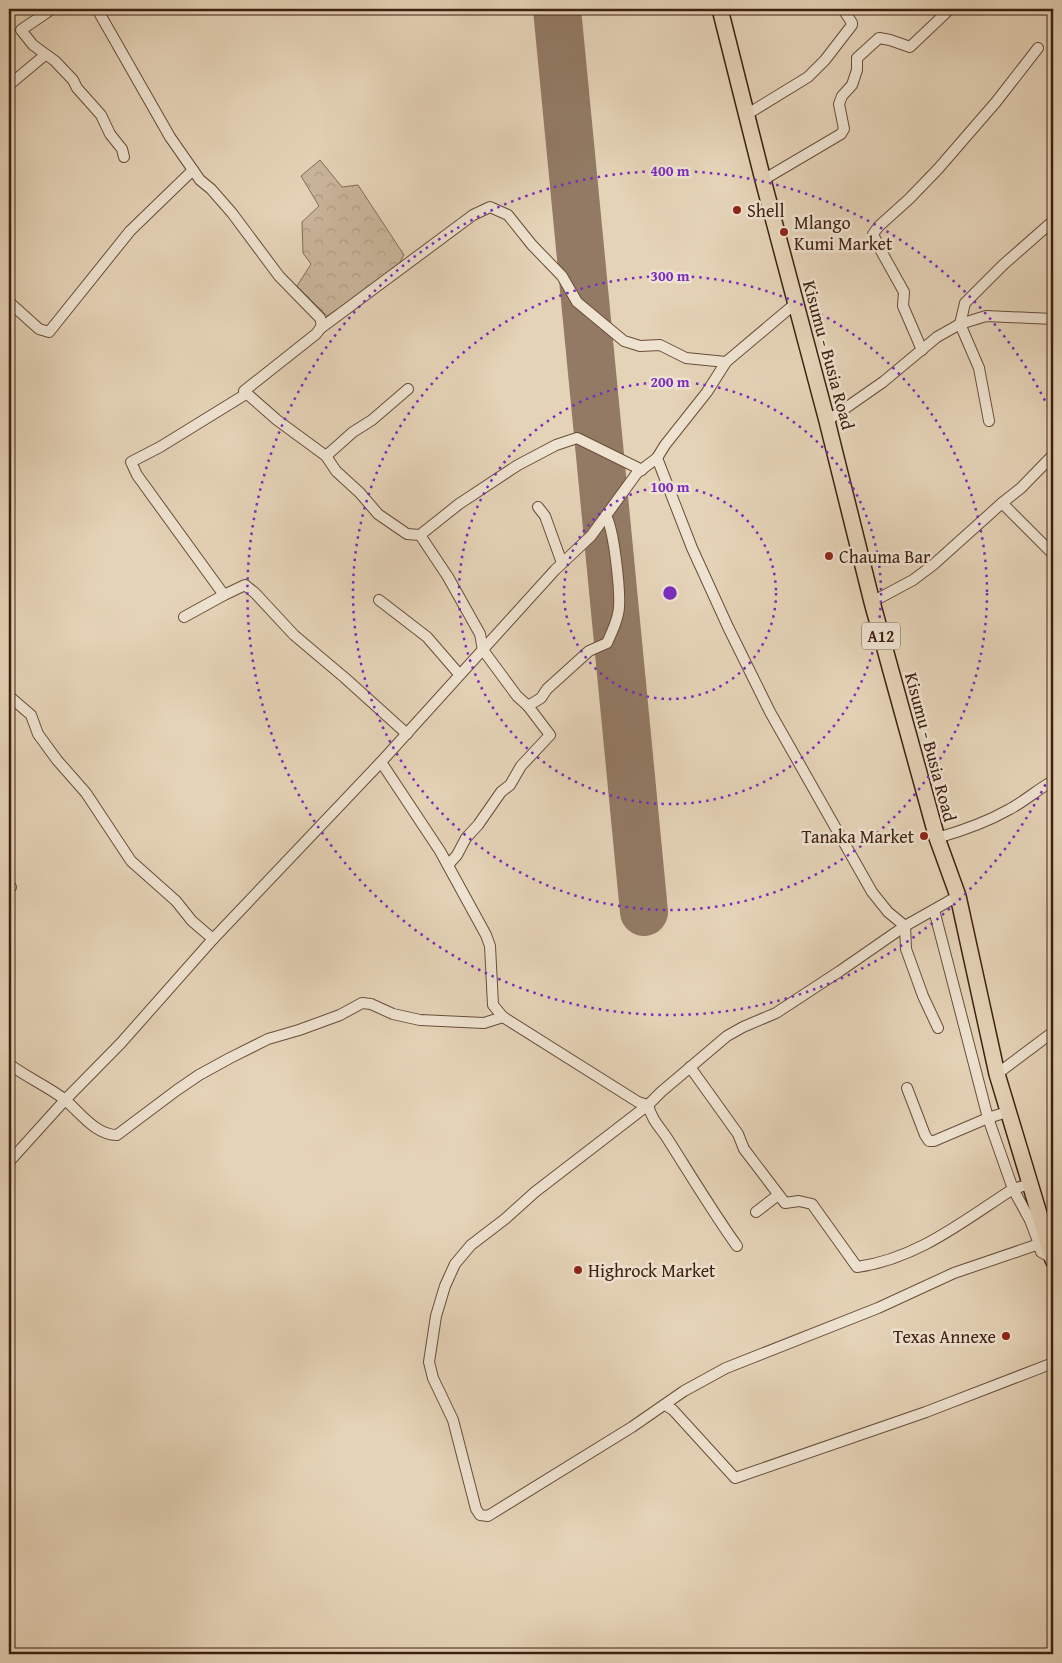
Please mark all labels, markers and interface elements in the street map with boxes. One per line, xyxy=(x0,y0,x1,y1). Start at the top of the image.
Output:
text: 400 m xyxy=(650,160,690,181)
place label: Shell xyxy=(747,197,784,224)
marker: Shell xyxy=(731,204,743,216)
place label: Mlango Kumi Market xyxy=(794,209,893,257)
marker: Mlango Kumi Market xyxy=(778,226,790,238)
text: 300 m xyxy=(650,265,690,286)
street label: Kisumu - Busia Road xyxy=(796,277,862,433)
text: 200 m xyxy=(650,371,690,392)
text: 100 m xyxy=(650,476,690,497)
place label: Chauma Bar xyxy=(839,543,931,570)
marker: Chauma Bar xyxy=(823,550,835,562)
centre of rings xyxy=(661,584,679,602)
road number: A12 xyxy=(862,622,900,650)
street label: Kisumu - Busia Road xyxy=(898,669,964,825)
place label: Tanaka Market xyxy=(802,823,915,850)
marker: Tanaka Market xyxy=(918,830,930,842)
place label: Highrock Market xyxy=(588,1257,716,1284)
marker: Highrock Market xyxy=(572,1264,584,1276)
place label: Texas Annexe xyxy=(893,1323,996,1350)
marker: Texas Annexe xyxy=(1000,1330,1012,1342)

